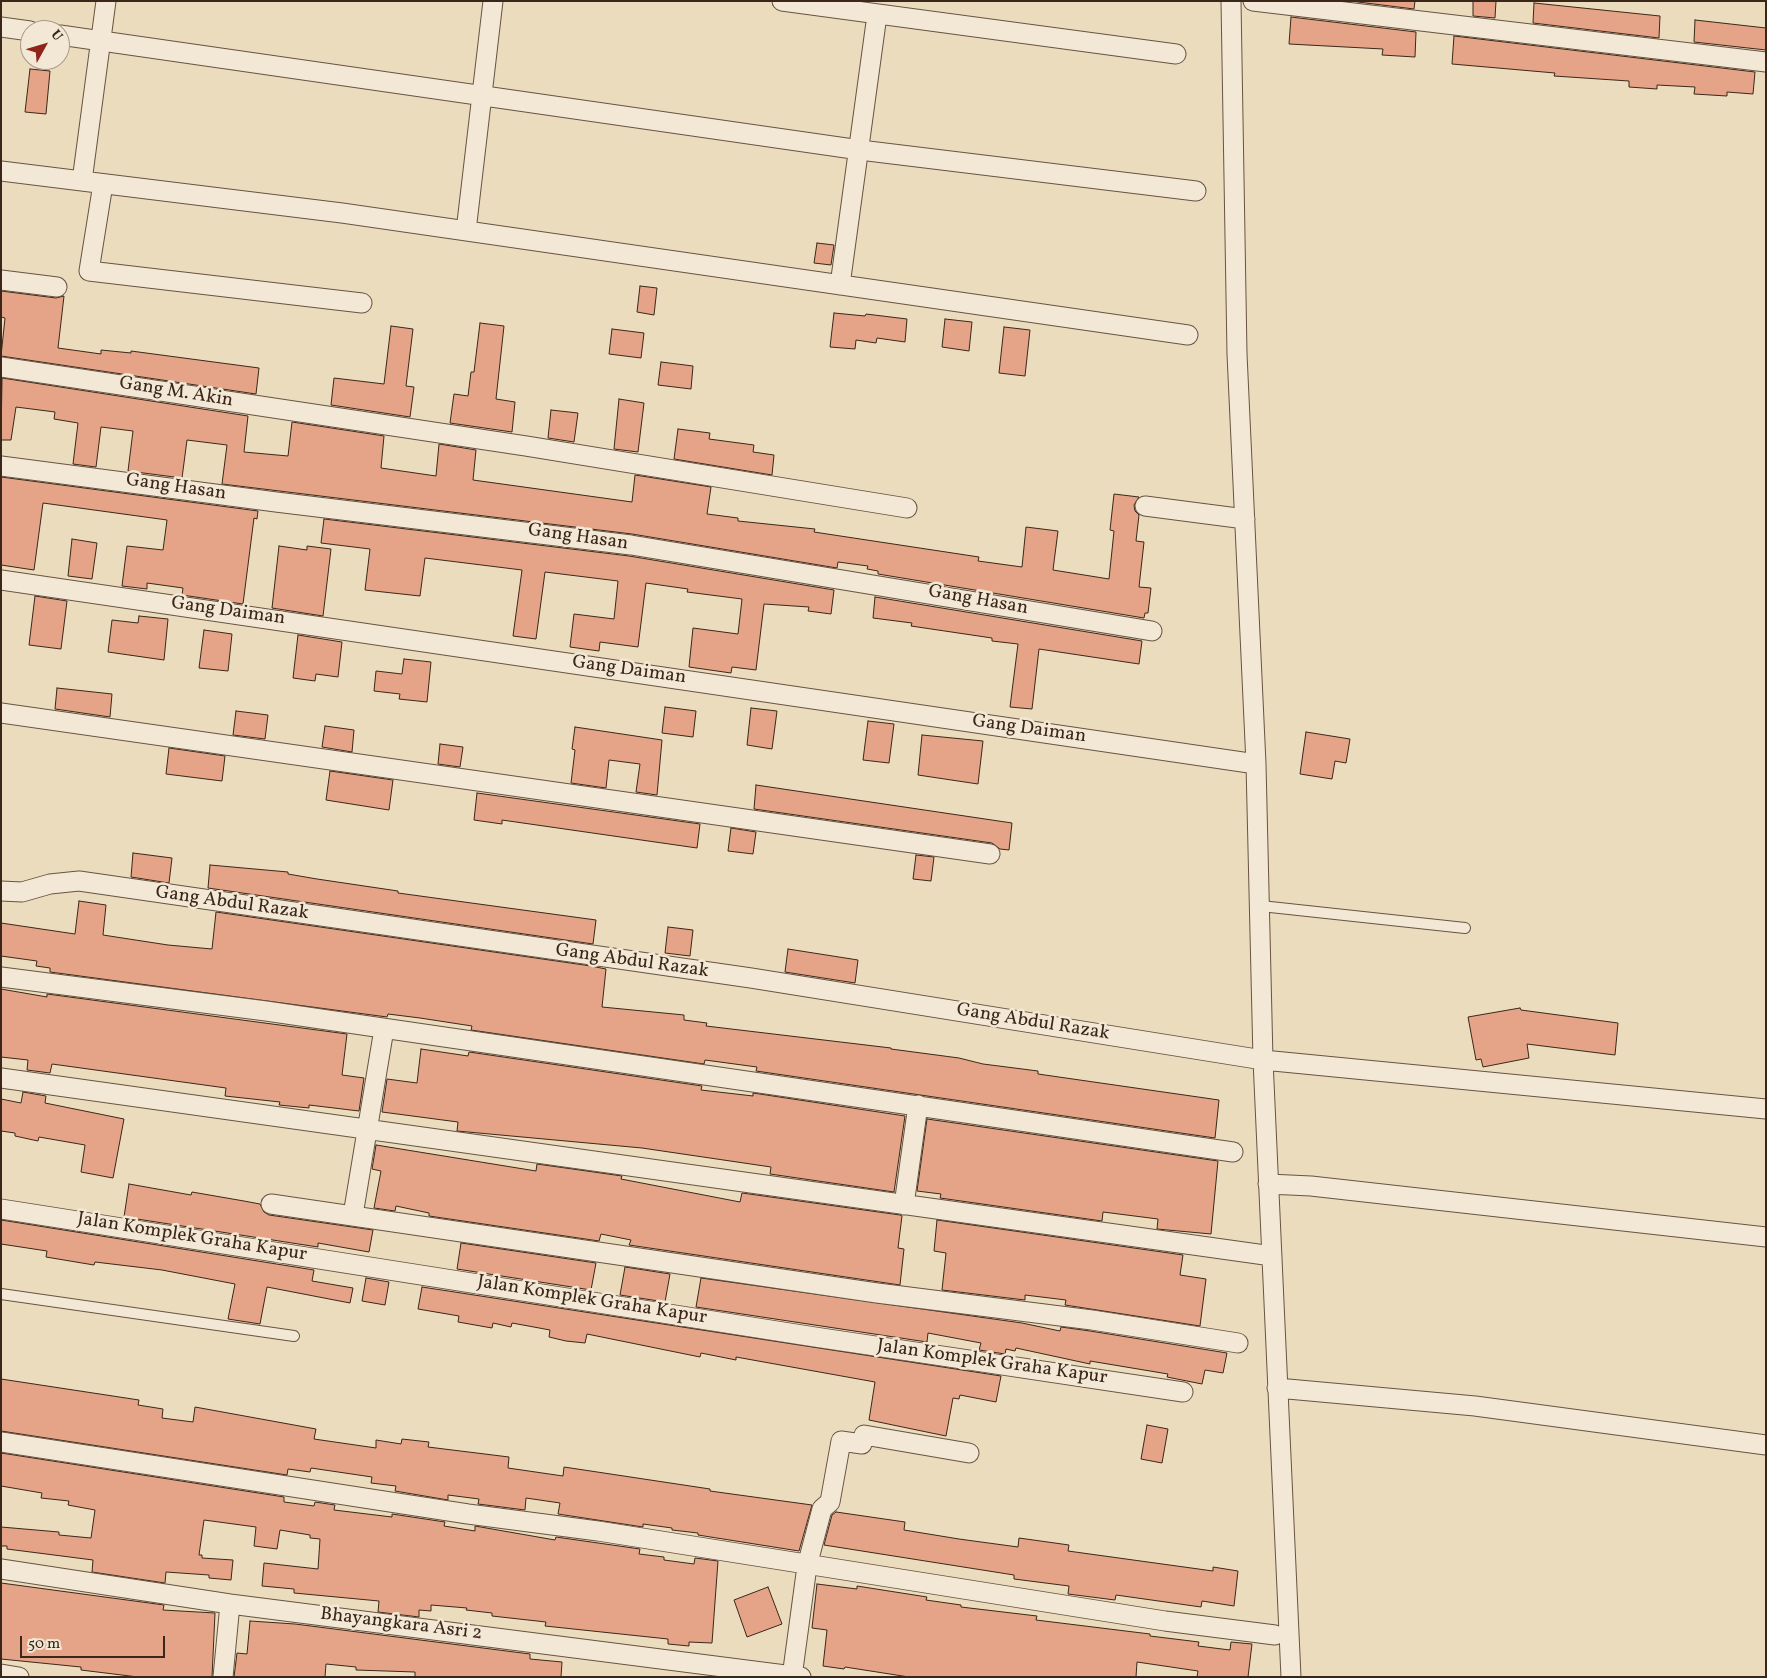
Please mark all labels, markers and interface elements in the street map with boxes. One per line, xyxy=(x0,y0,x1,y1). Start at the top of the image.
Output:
north arrow xyxy=(20,20,70,70)
text: U xyxy=(46,26,67,46)
street label: Gang M. Akin xyxy=(117,373,235,413)
street label: Gang Hasan xyxy=(124,470,228,506)
street label: Gang Hasan xyxy=(526,520,630,556)
street label: Gang Hasan xyxy=(926,581,1030,621)
street label: Gang Daiman xyxy=(170,593,286,631)
street label: Gang Daiman xyxy=(571,652,687,690)
street label: Gang Daiman xyxy=(971,711,1087,749)
street label: Gang Abdul Razak xyxy=(154,882,310,926)
street label: Gang Abdul Razak xyxy=(554,940,710,984)
street label: Gang Abdul Razak xyxy=(955,1000,1111,1046)
street label: Jalan Komplek Graha Kapur xyxy=(75,1209,309,1267)
street label: Jalan Komplek Graha Kapur xyxy=(475,1272,709,1330)
street label: Jalan Komplek Graha Kapur xyxy=(875,1336,1109,1390)
street label: Bhayangkara Asri 2 xyxy=(319,1604,483,1646)
scale bar xyxy=(22,1626,168,1658)
text: 50 m xyxy=(28,1634,60,1655)

